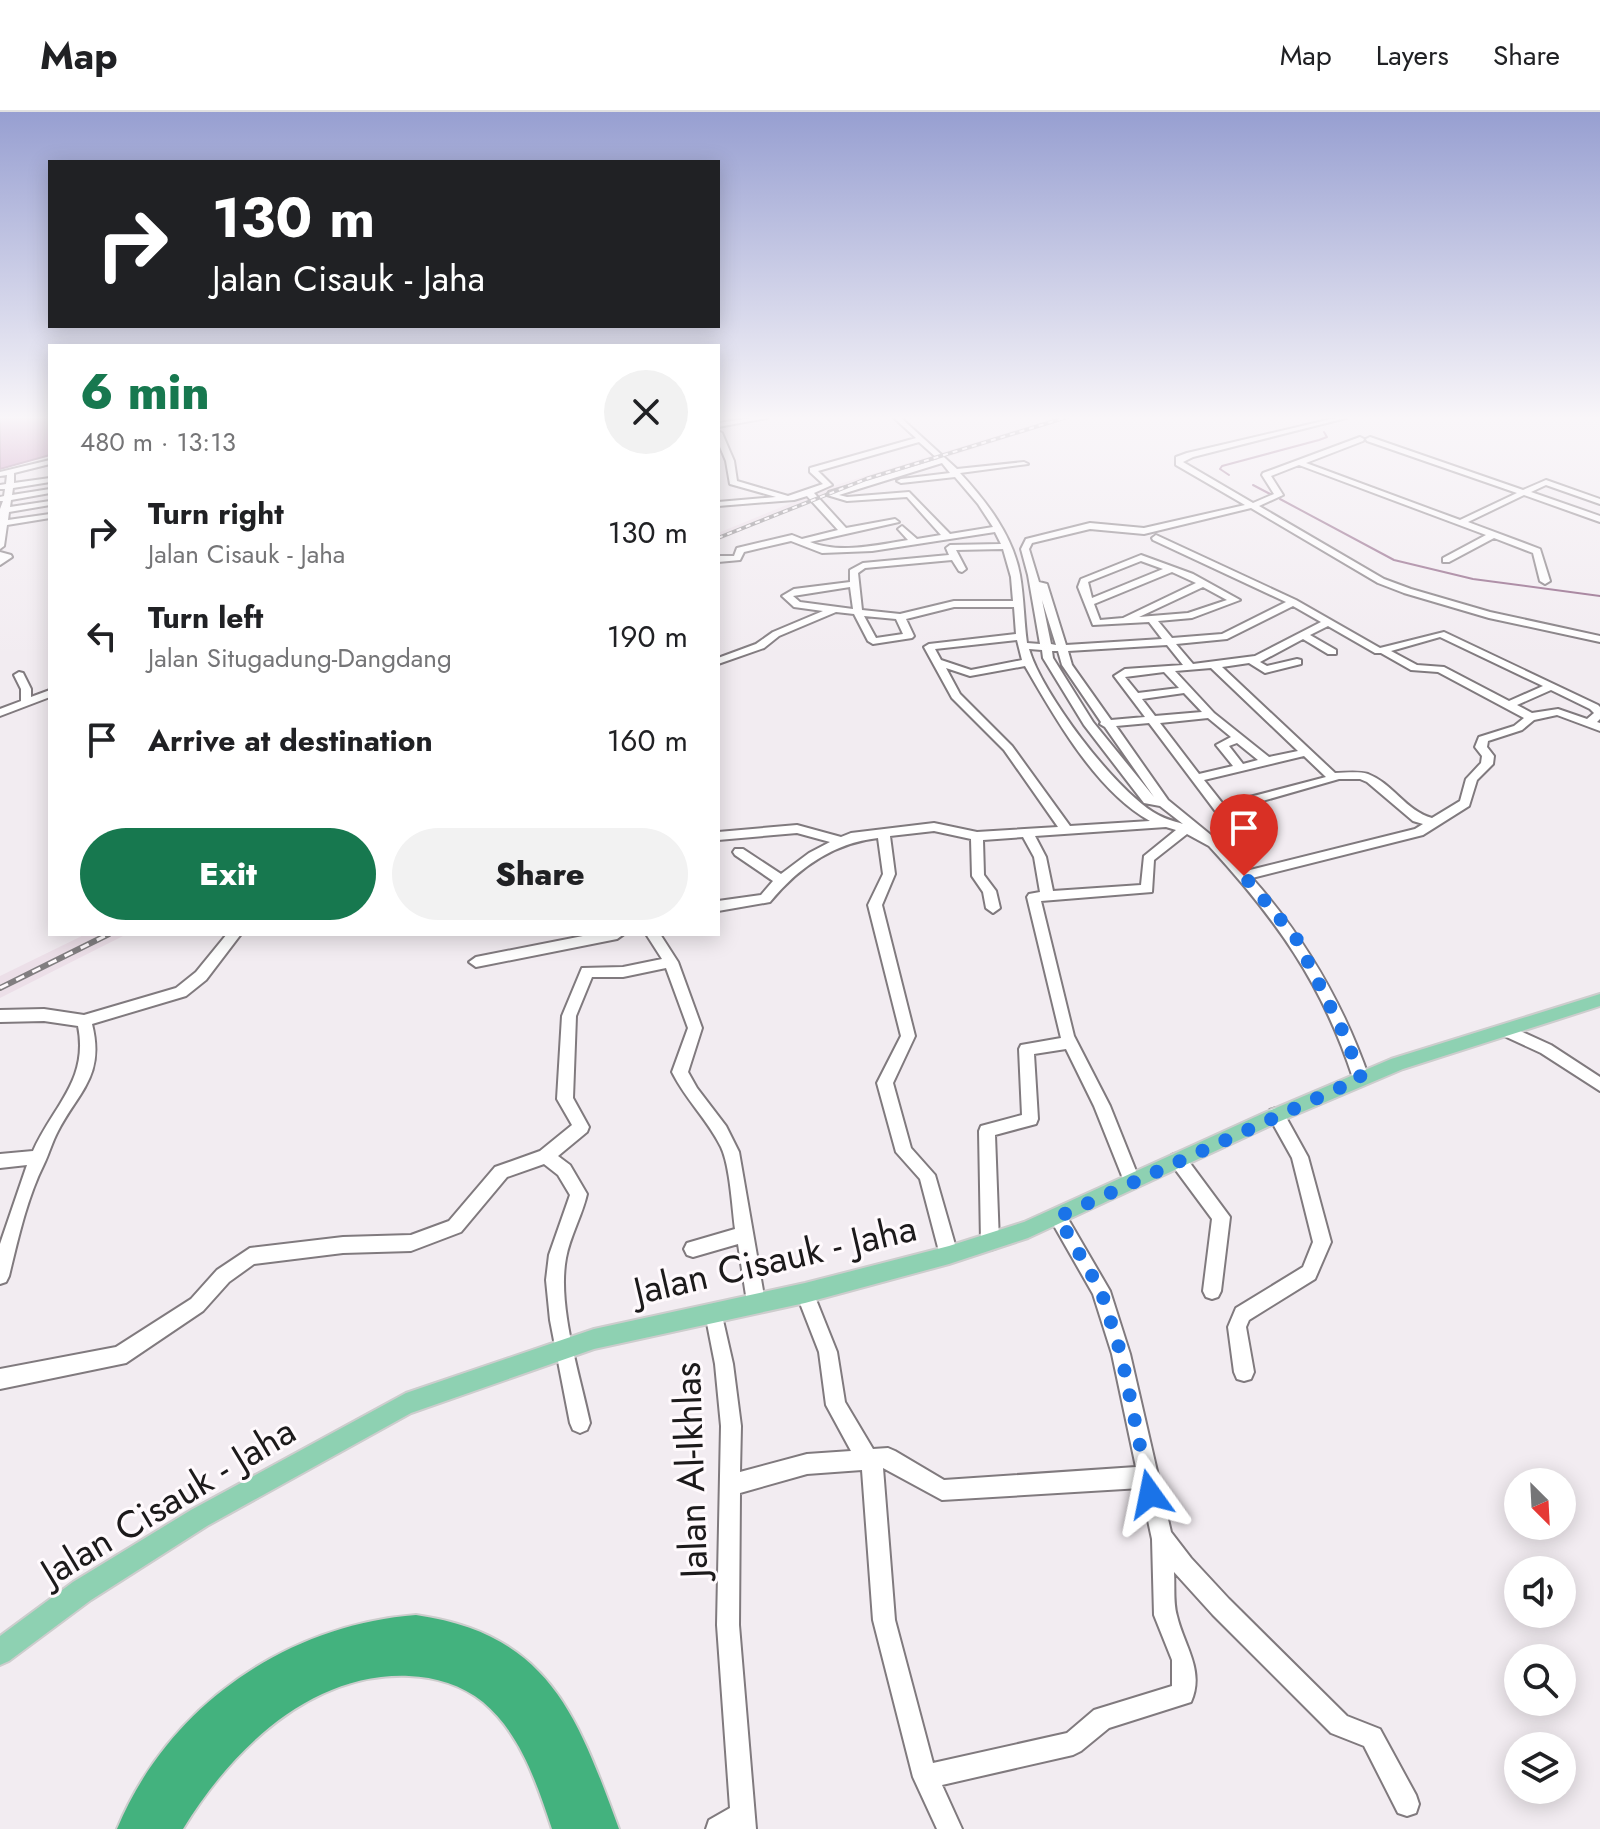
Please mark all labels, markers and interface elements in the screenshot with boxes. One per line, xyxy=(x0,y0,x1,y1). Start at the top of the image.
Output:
text: Map xyxy=(40,28,118,83)
text: Map xyxy=(1280,35,1332,76)
text: Layers xyxy=(1376,35,1449,76)
text: Share xyxy=(1493,35,1560,76)
text: 130 m xyxy=(212,177,375,258)
icon: right xyxy=(80,192,184,296)
text: Jalan Cisauk - Jaha xyxy=(212,252,485,304)
text: 6 min xyxy=(80,358,210,427)
button: close xyxy=(604,370,688,454)
text: 480 m · 13:13 xyxy=(80,423,236,461)
text: Turn right xyxy=(148,492,284,535)
icon: right xyxy=(80,510,124,554)
text: 130 m xyxy=(608,511,688,554)
text: Jalan Cisauk - Jaha xyxy=(148,535,345,573)
text: Turn left xyxy=(148,596,263,639)
icon: left xyxy=(80,614,124,658)
text: 190 m xyxy=(607,615,688,658)
text: Jalan Situgadung-Dangdang xyxy=(148,639,452,677)
icon: arrive xyxy=(80,718,124,762)
text: Arrive at destination xyxy=(148,719,433,762)
text: 160 m xyxy=(607,719,688,762)
pin xyxy=(1210,794,1278,876)
icon: arrive xyxy=(1222,806,1266,850)
button: Exit xyxy=(80,828,376,920)
button: Share xyxy=(392,828,688,920)
street label: Jalan Cisauk - Jaha xyxy=(623,1200,922,1319)
street label: Jalan Al-Ikhlas xyxy=(659,1361,721,1584)
street label: Jalan Cisauk - Jaha xyxy=(26,1403,306,1601)
position arrow xyxy=(1108,1452,1192,1536)
north arrow xyxy=(1504,1468,1576,1540)
map controls xyxy=(1504,1468,1576,1804)
button: sound xyxy=(1504,1556,1576,1628)
button: search xyxy=(1504,1644,1576,1716)
button: layers xyxy=(1504,1732,1576,1804)

